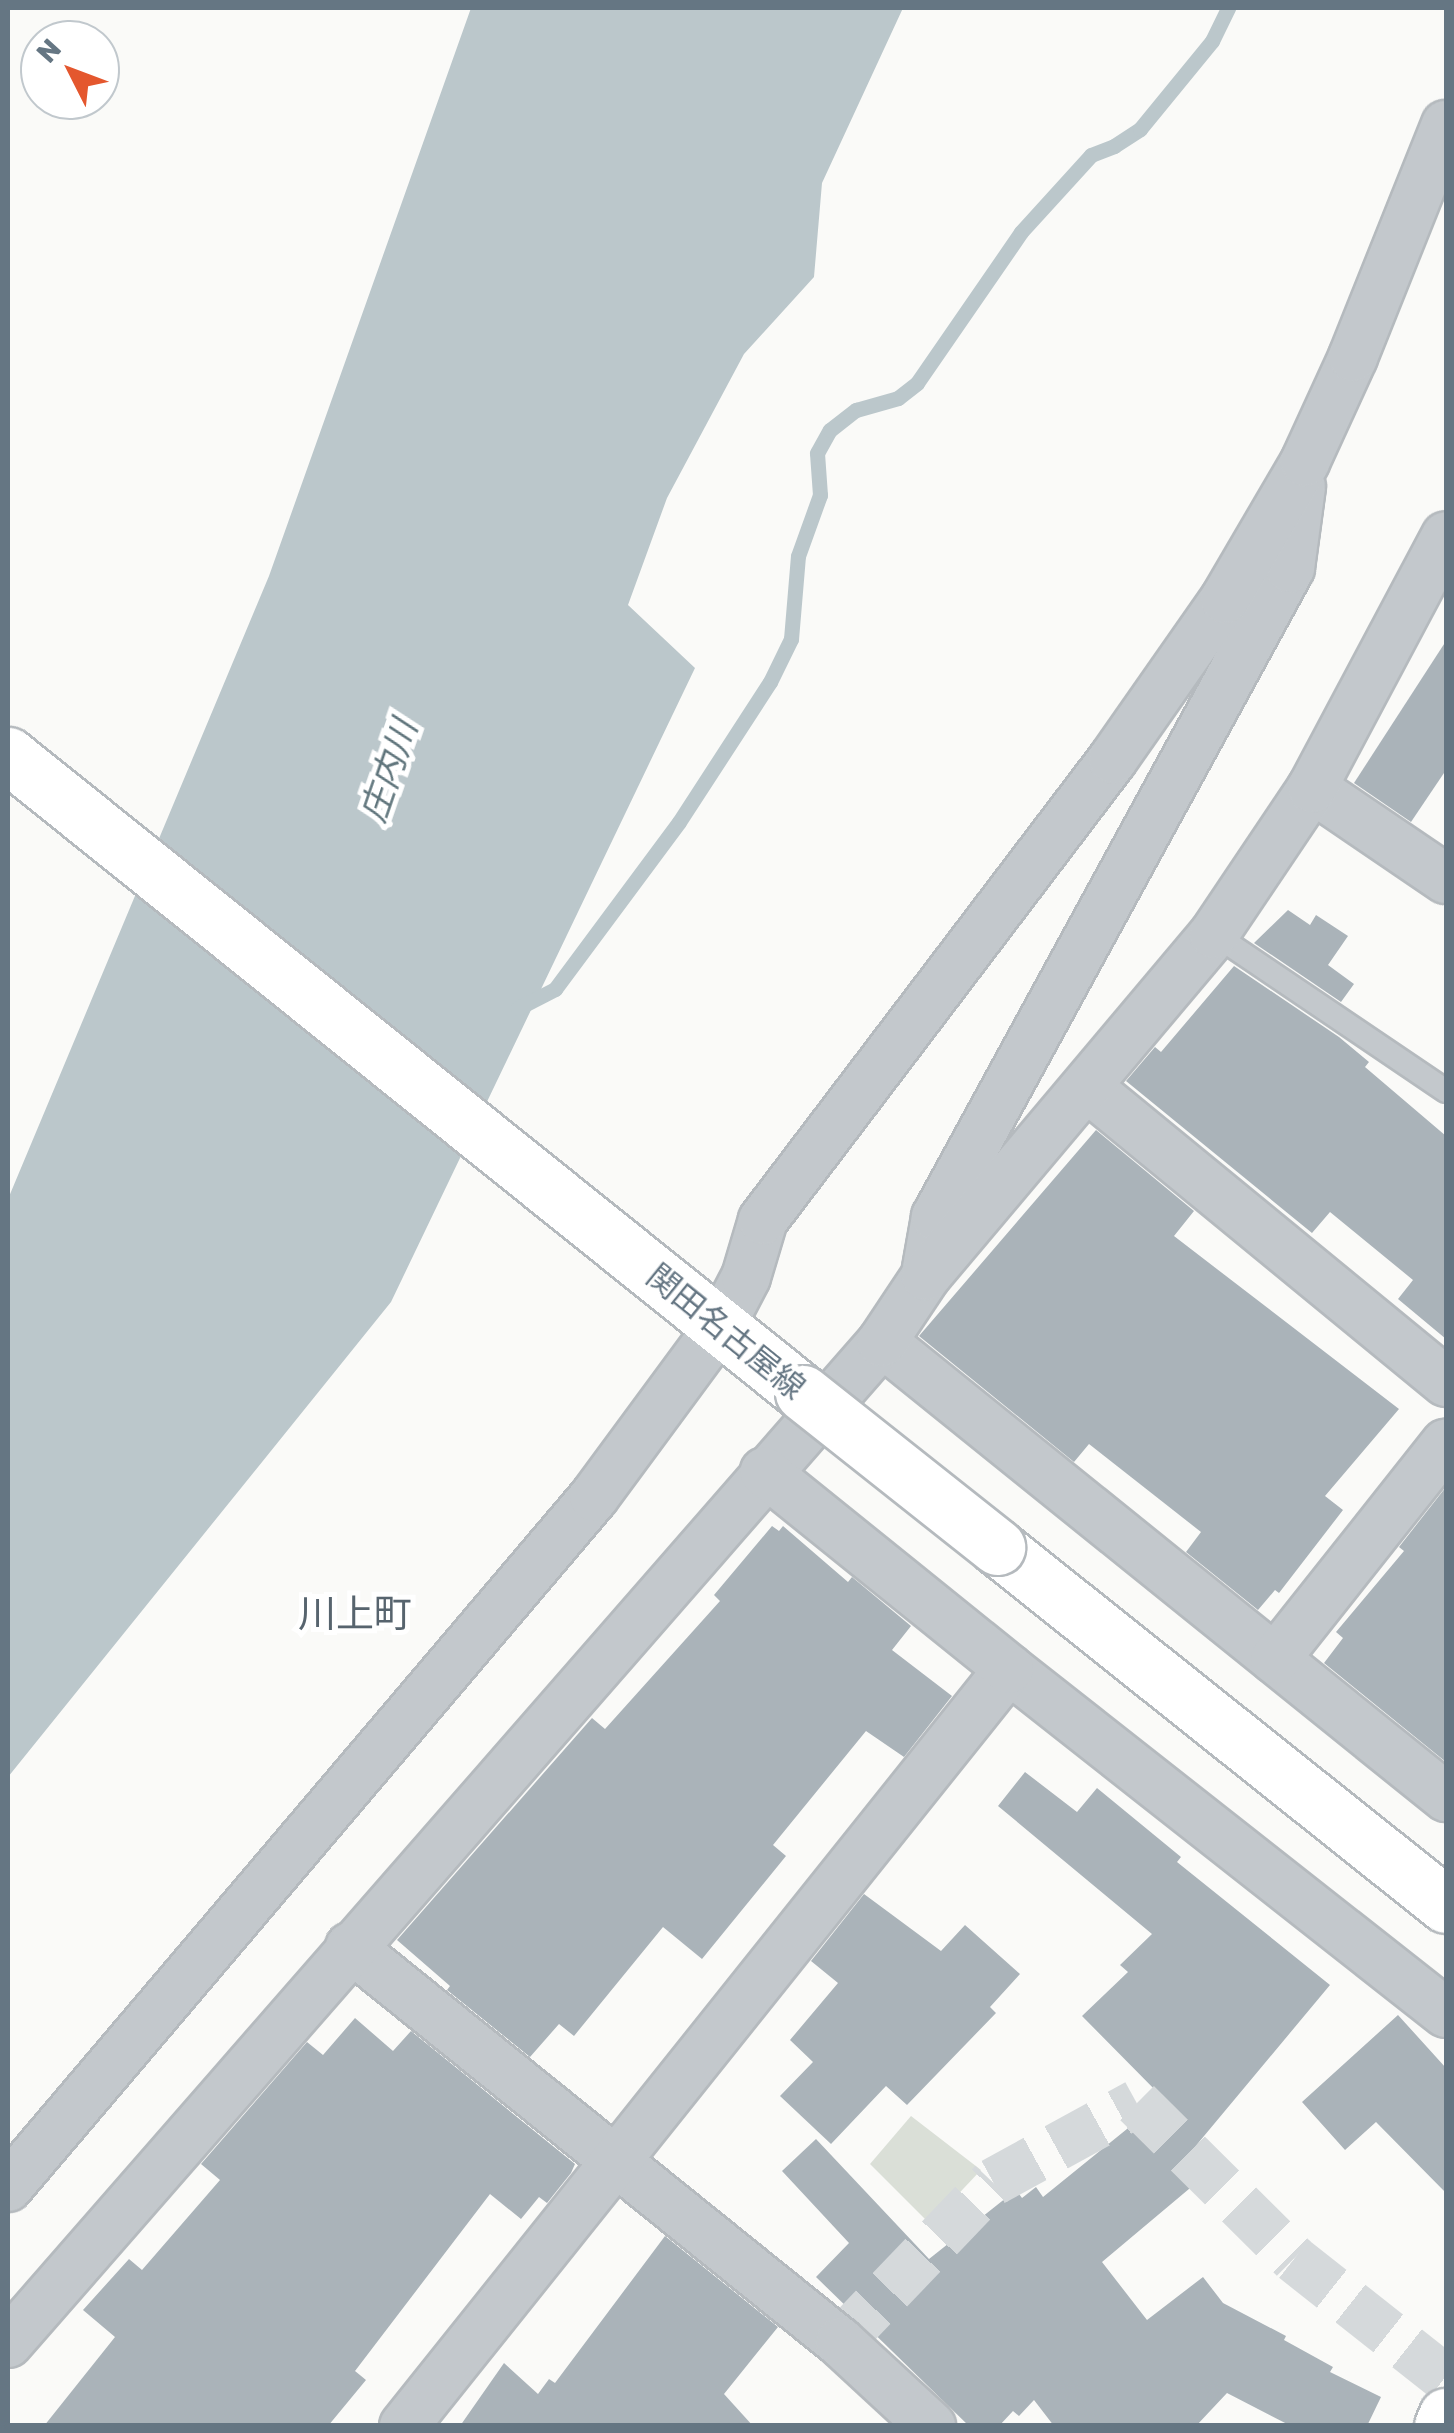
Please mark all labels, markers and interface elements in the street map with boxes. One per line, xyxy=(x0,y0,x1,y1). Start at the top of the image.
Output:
north arrow xyxy=(20,20,120,120)
text: N xyxy=(30,32,68,69)
water label: 庄内川 xyxy=(352,715,426,827)
street label: 関田名古屋線 xyxy=(639,1257,813,1407)
district label: 川上町 xyxy=(298,1592,412,1638)

